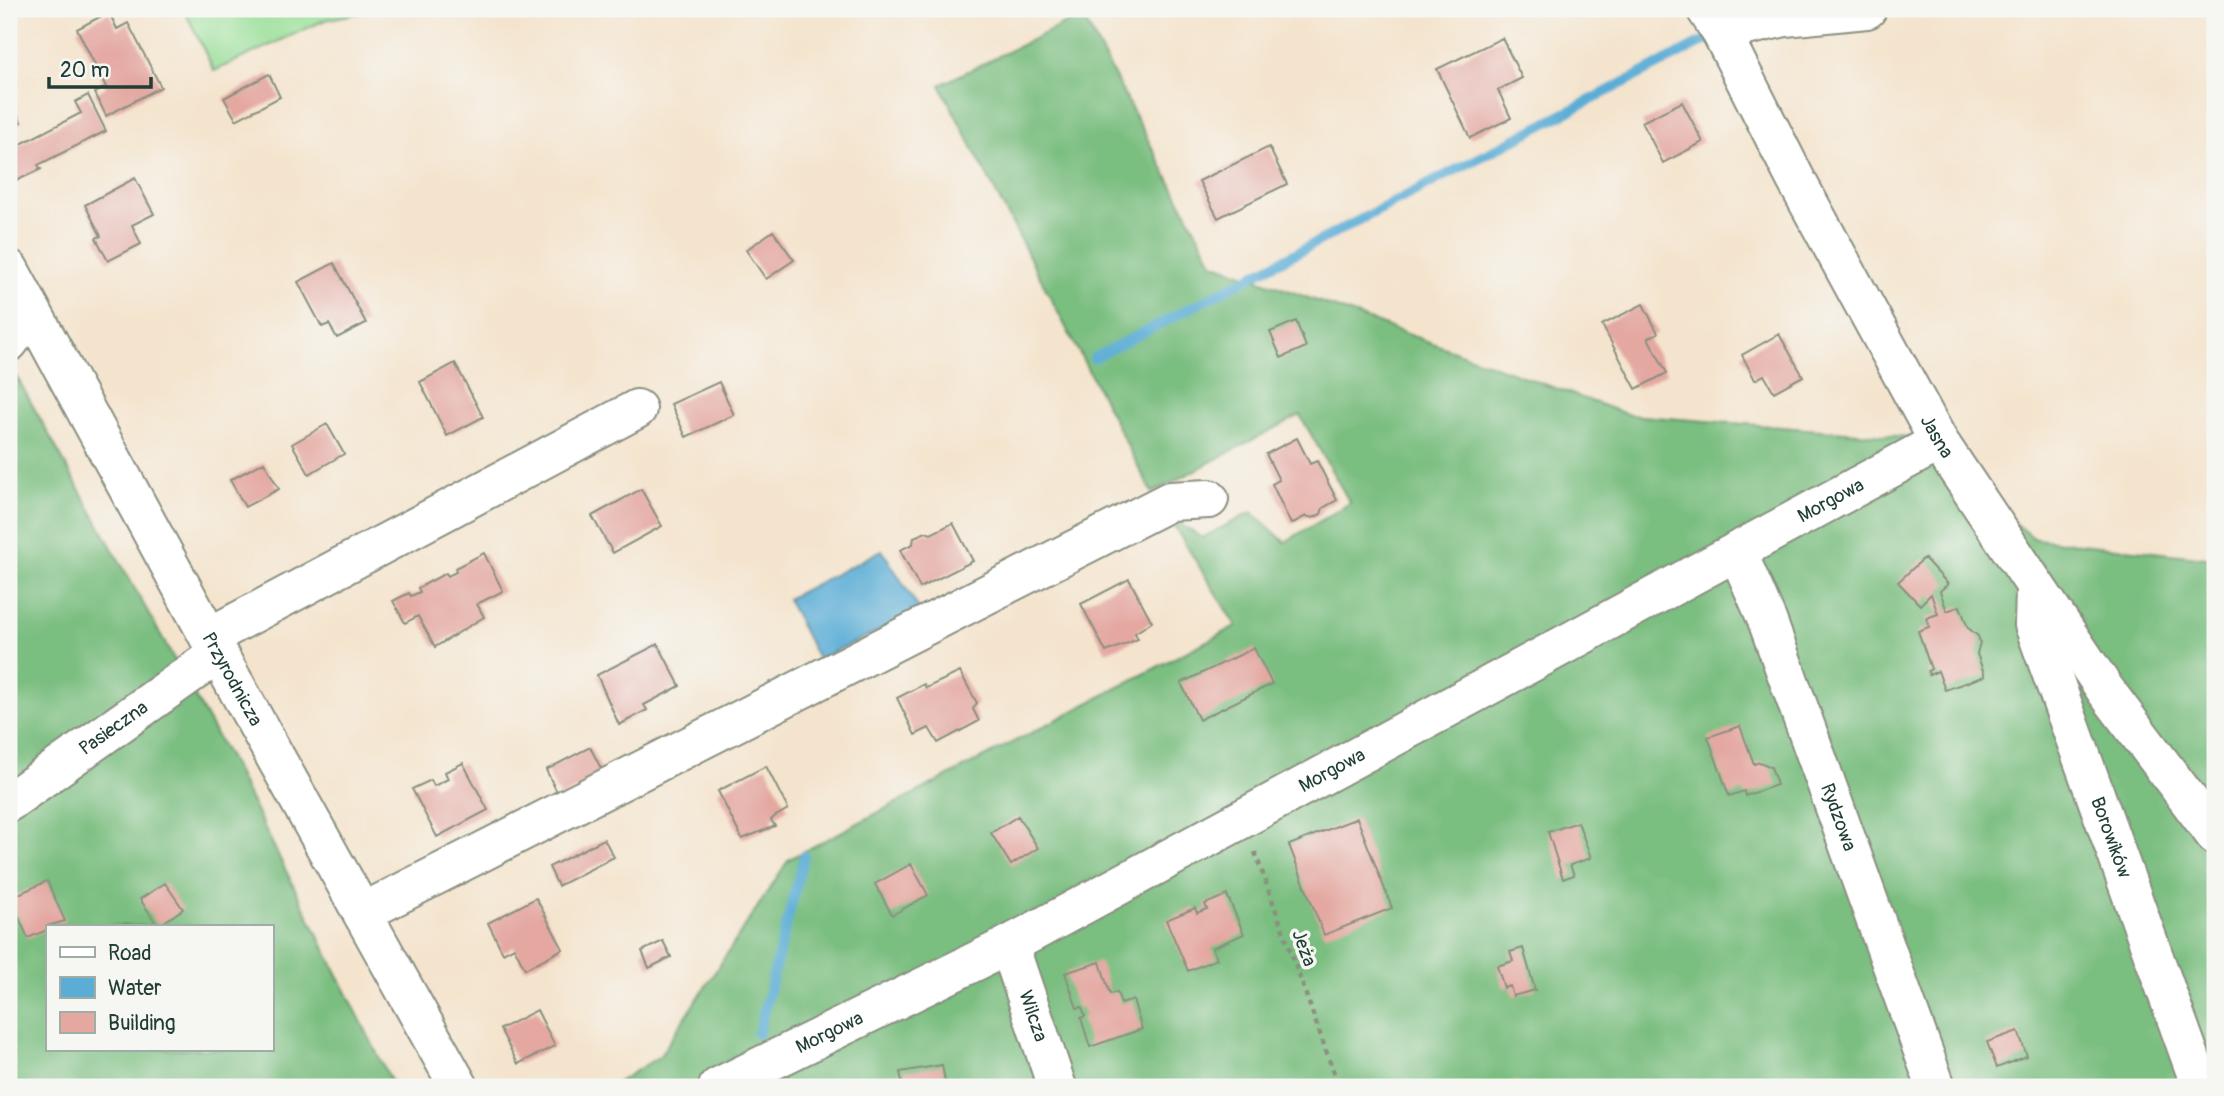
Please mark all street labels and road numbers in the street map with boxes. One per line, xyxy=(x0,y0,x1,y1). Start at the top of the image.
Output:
street label: Jasna xyxy=(1915,411,1959,463)
street label: Morgowa xyxy=(1793,473,1868,528)
street label: Przyrodnicza xyxy=(197,628,268,730)
street label: Pasieczna xyxy=(74,695,153,761)
street label: Morgowa xyxy=(1295,743,1369,798)
street label: Rydzowa xyxy=(1815,780,1862,854)
street label: Borowików xyxy=(2085,794,2137,882)
street label: Jeża xyxy=(1286,926,1322,970)
street label: Wilcza xyxy=(1013,987,1053,1045)
street label: Morgowa xyxy=(792,1006,867,1059)

